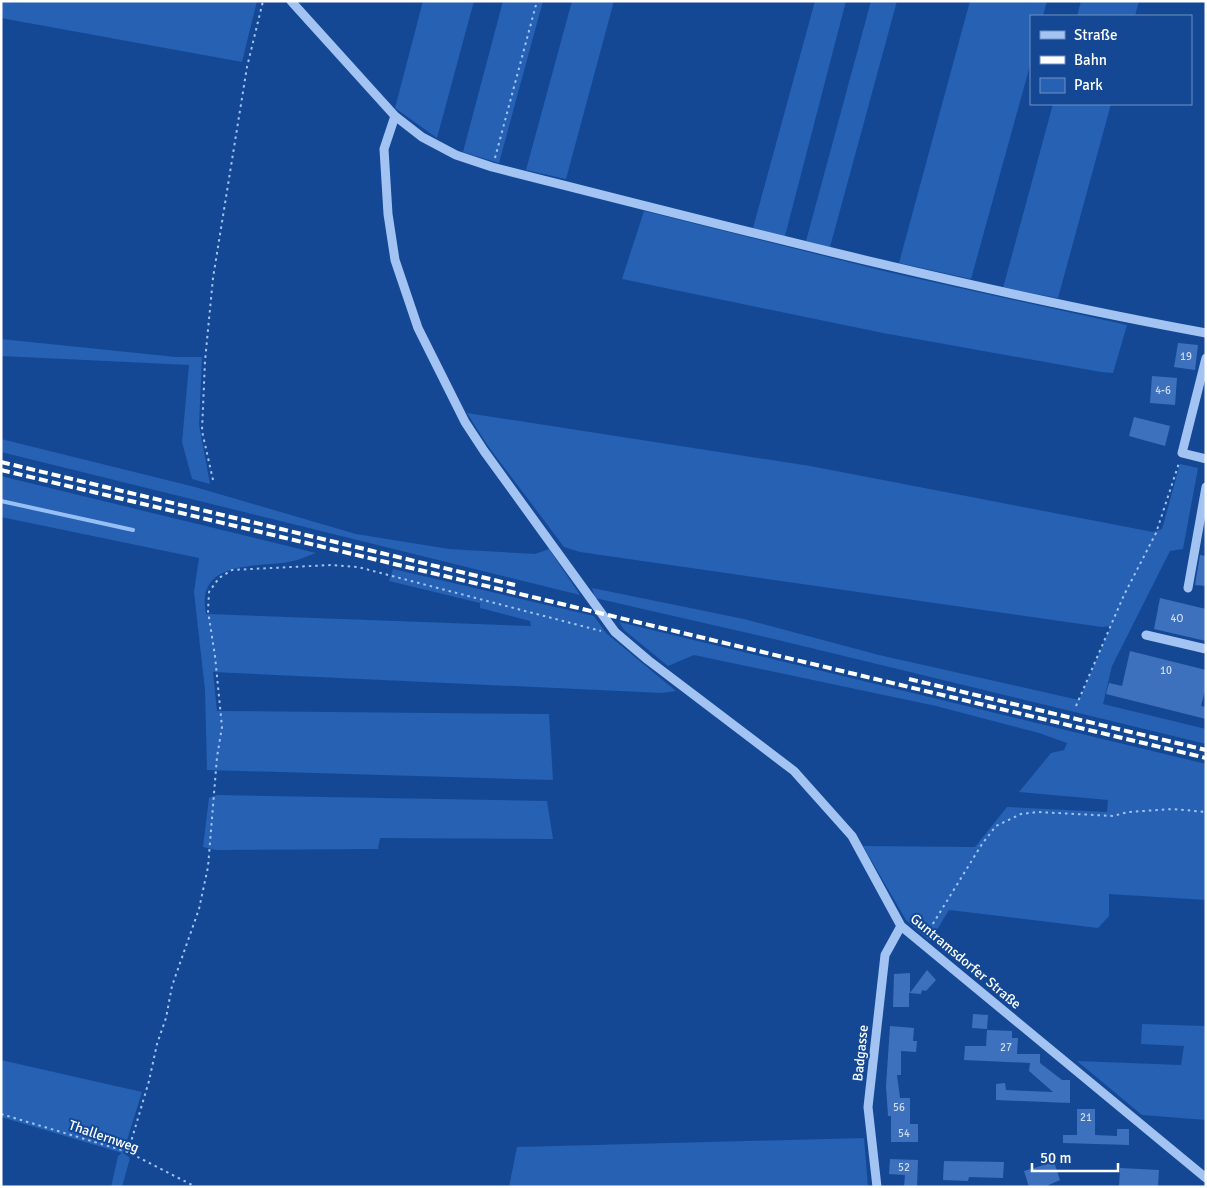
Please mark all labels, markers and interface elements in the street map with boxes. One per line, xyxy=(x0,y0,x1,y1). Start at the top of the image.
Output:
legend xyxy=(1030,15,1192,105)
text: Straße xyxy=(1074,26,1118,44)
text: Bahn xyxy=(1074,51,1107,69)
text: Park xyxy=(1074,76,1103,94)
house number: 19 xyxy=(1180,350,1192,363)
house number: 4-6 xyxy=(1155,384,1171,397)
house number: 4O xyxy=(1170,612,1184,625)
house number: 10 xyxy=(1160,664,1172,677)
street label: Guntramsdorfer Straße xyxy=(907,910,1025,1013)
street label: Badgasse xyxy=(849,1024,872,1082)
house number: 27 xyxy=(1000,1041,1012,1054)
house number: 56 xyxy=(893,1101,905,1114)
house number: 21 xyxy=(1080,1111,1092,1124)
street label: Thallernweg xyxy=(66,1116,141,1156)
house number: 54 xyxy=(898,1127,910,1140)
scale bar xyxy=(1032,1140,1118,1172)
text: 50 m xyxy=(1040,1149,1071,1167)
house number: 52 xyxy=(898,1161,910,1174)

